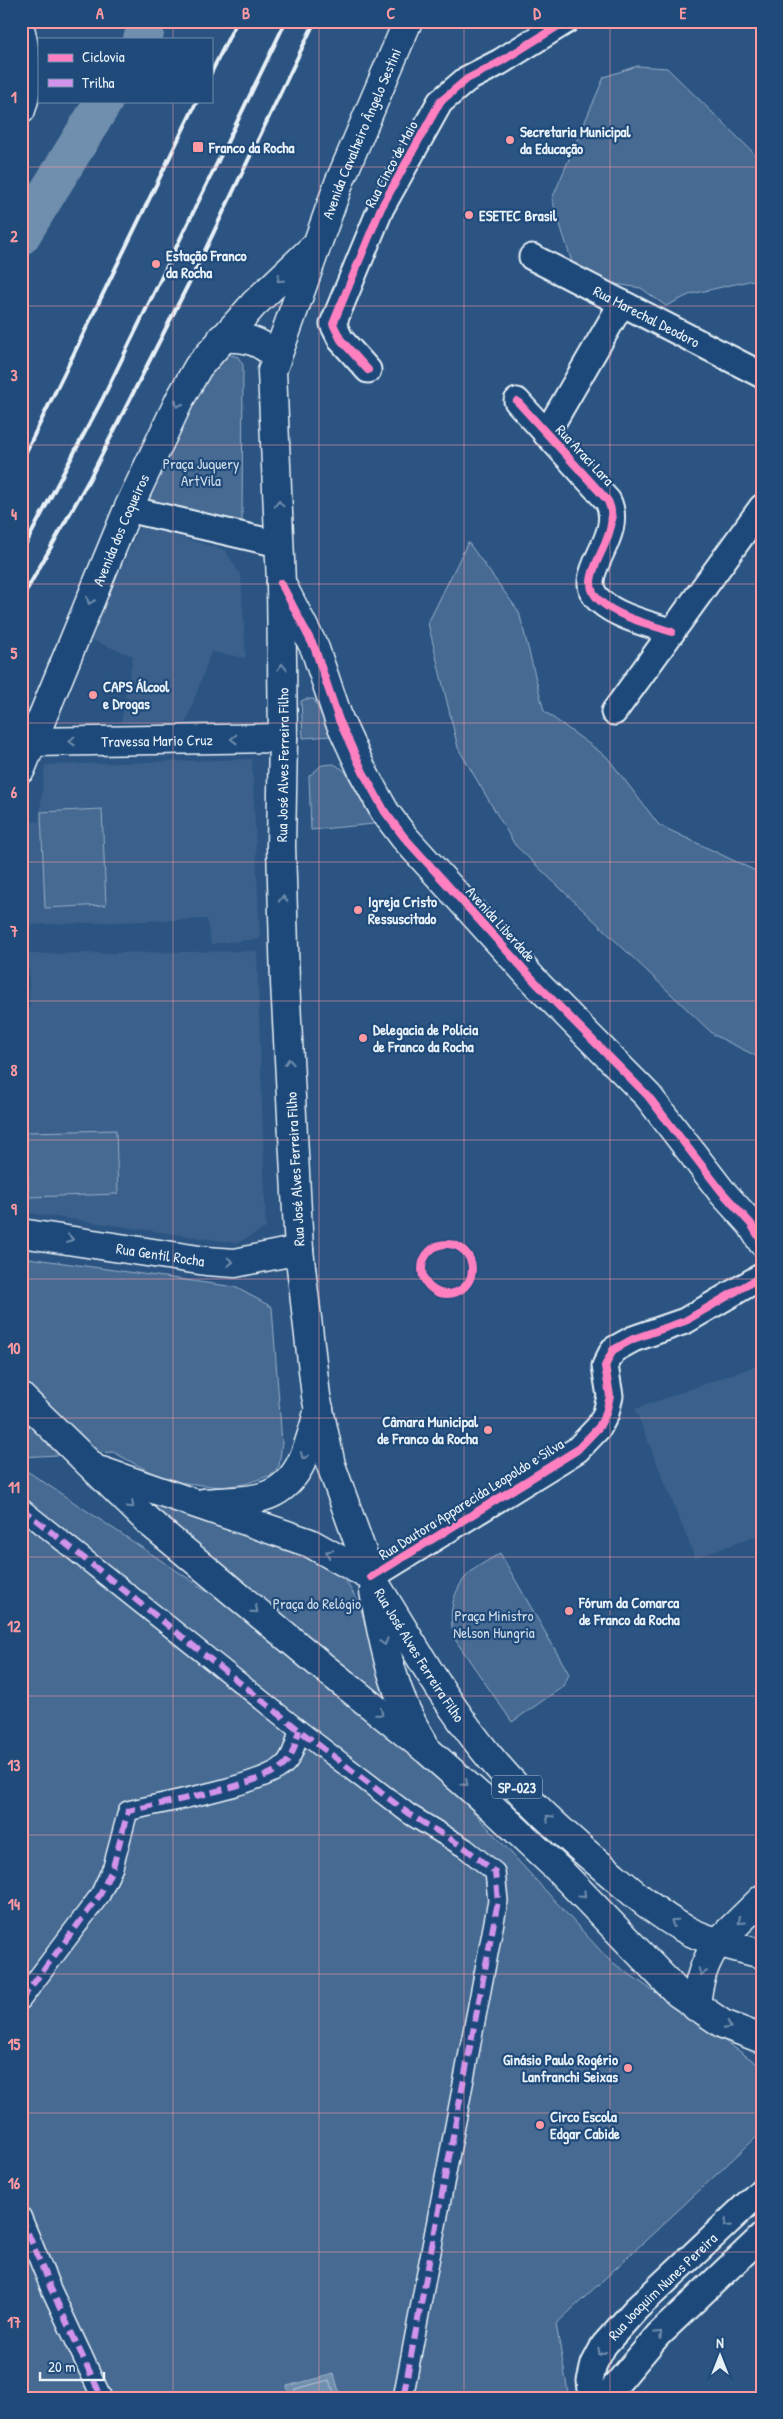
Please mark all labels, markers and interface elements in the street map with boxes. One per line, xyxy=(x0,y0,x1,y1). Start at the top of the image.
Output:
text: A xyxy=(96,2,104,24)
text: B xyxy=(242,2,250,24)
text: C xyxy=(387,2,396,24)
text: D xyxy=(533,2,541,24)
text: E xyxy=(679,2,687,24)
legend xyxy=(38,38,212,102)
street label: Avenida Cavalheiro Ângelo Sestini xyxy=(317,45,406,222)
text: Ciclovia xyxy=(82,46,125,67)
text: Trilha xyxy=(82,72,114,93)
text: 1 xyxy=(11,86,17,108)
street label: Rua Cinco de Maio xyxy=(359,117,423,211)
place label: Secretaria Municipal da Educação xyxy=(520,121,631,159)
marker: Secretaria Municipal da Educação xyxy=(504,134,516,146)
place label: Franco da Rocha xyxy=(208,137,295,158)
marker: Franco da Rocha xyxy=(191,140,205,154)
place label: ESETEC Brasil xyxy=(479,205,558,226)
marker: ESETEC Brasil xyxy=(463,209,475,221)
text: 2 xyxy=(10,225,18,247)
place label: Estação Franco da Rocha xyxy=(166,245,247,283)
marker: Estação Franco da Rocha xyxy=(150,258,162,270)
one-way arrow xyxy=(276,273,285,282)
street label: Rua Marechal Deodoro xyxy=(590,280,704,352)
text: 3 xyxy=(10,364,18,386)
one-way arrow xyxy=(174,399,184,408)
street label: Rua Araci Lara xyxy=(551,420,619,490)
park label: Praça Juquery ArtVila xyxy=(163,453,239,491)
street label: Avenida dos Coqueiros xyxy=(87,470,154,589)
one-way arrow xyxy=(273,500,284,508)
text: 4 xyxy=(11,503,17,525)
one-way arrow xyxy=(86,596,96,605)
text: 5 xyxy=(11,642,18,664)
one-way arrow xyxy=(277,663,288,671)
place label: CAPS Álcool e Drogas xyxy=(103,676,170,715)
street label: Rua José Alves Ferreira Filho xyxy=(271,688,294,842)
marker: CAPS Álcool e Drogas xyxy=(87,689,99,701)
street label: Travessa Mario Cruz xyxy=(101,729,213,751)
one-way arrow xyxy=(230,734,238,744)
one-way arrow xyxy=(68,736,76,747)
text: 6 xyxy=(11,781,18,803)
street label: Avenida Liberdade xyxy=(461,882,541,966)
place label: Igreja Cristo Ressuscitado xyxy=(368,891,437,929)
one-way arrow xyxy=(277,895,288,903)
marker: Igreja Cristo Ressuscitado xyxy=(352,904,364,916)
text: 7 xyxy=(9,920,18,942)
place label: Delegacia de Polícia de Franco da Rocha xyxy=(373,1019,478,1057)
marker: Delegacia de Polícia de Franco da Rocha xyxy=(357,1032,369,1044)
one-way arrow xyxy=(284,1057,295,1065)
text: 8 xyxy=(11,1059,18,1081)
street label: Rua José Alves Ferreira Filho xyxy=(280,1091,310,1247)
text: 9 xyxy=(11,1198,17,1220)
one-way arrow xyxy=(65,1234,74,1244)
street label: Rua Gentil Rocha xyxy=(115,1237,206,1271)
one-way arrow xyxy=(227,1257,235,1267)
text: 10 xyxy=(8,1337,20,1359)
place label: Câmara Municipal de Franco da Rocha xyxy=(377,1411,479,1449)
marker: Câmara Municipal de Franco da Rocha xyxy=(482,1424,494,1436)
street label: Rua Doutora Apparecida Leopoldo e Silva xyxy=(374,1433,568,1565)
one-way arrow xyxy=(300,1451,310,1460)
text: 11 xyxy=(8,1476,20,1498)
one-way arrow xyxy=(125,1499,134,1508)
one-way arrow xyxy=(325,1549,334,1559)
street label: Rua José Alves Ferreira Filho xyxy=(370,1584,470,1726)
place label: Fórum da Comarca de Franco da Rocha xyxy=(578,1592,680,1630)
park label: Praça do Relógio xyxy=(273,1593,361,1614)
one-way arrow xyxy=(249,1604,258,1613)
park label: Praça Ministro Nelson Hungria xyxy=(453,1605,535,1643)
marker: Fórum da Comarca de Franco da Rocha xyxy=(563,1605,575,1617)
text: 12 xyxy=(7,1615,21,1637)
one-way arrow xyxy=(378,1638,388,1646)
one-way arrow xyxy=(375,1708,384,1717)
text: 13 xyxy=(8,1754,20,1776)
road number: SP-023 xyxy=(492,1775,542,1798)
one-way arrow xyxy=(459,1778,468,1787)
one-way arrow xyxy=(546,1815,555,1824)
one-way arrow xyxy=(577,1889,586,1898)
text: 14 xyxy=(8,1893,20,1915)
one-way arrow xyxy=(737,1915,746,1924)
one-way arrow xyxy=(670,1919,679,1929)
one-way arrow xyxy=(698,1968,708,1976)
one-way arrow xyxy=(722,2020,731,2030)
text: 15 xyxy=(8,2033,21,2055)
place label: Ginásio Paulo Rogério Lanfranchi Seixas xyxy=(503,2049,618,2087)
marker: Ginásio Paulo Rogério Lanfranchi Seixas xyxy=(622,2062,634,2074)
place label: Circo Escola Edgar Cabide xyxy=(550,2106,620,2145)
marker: Circo Escola Edgar Cabide xyxy=(534,2119,546,2131)
text: 16 xyxy=(8,2172,21,2194)
one-way arrow xyxy=(723,2218,732,2227)
street label: Rua Joaquim Nunes Pereira xyxy=(605,2229,721,2345)
text: 17 xyxy=(7,2311,21,2333)
one-way arrow xyxy=(653,2331,662,2340)
north arrow xyxy=(696,2332,746,2382)
one-way arrow xyxy=(597,2347,607,2356)
scale bar xyxy=(40,2349,104,2381)
text: 20 m xyxy=(48,2356,75,2377)

